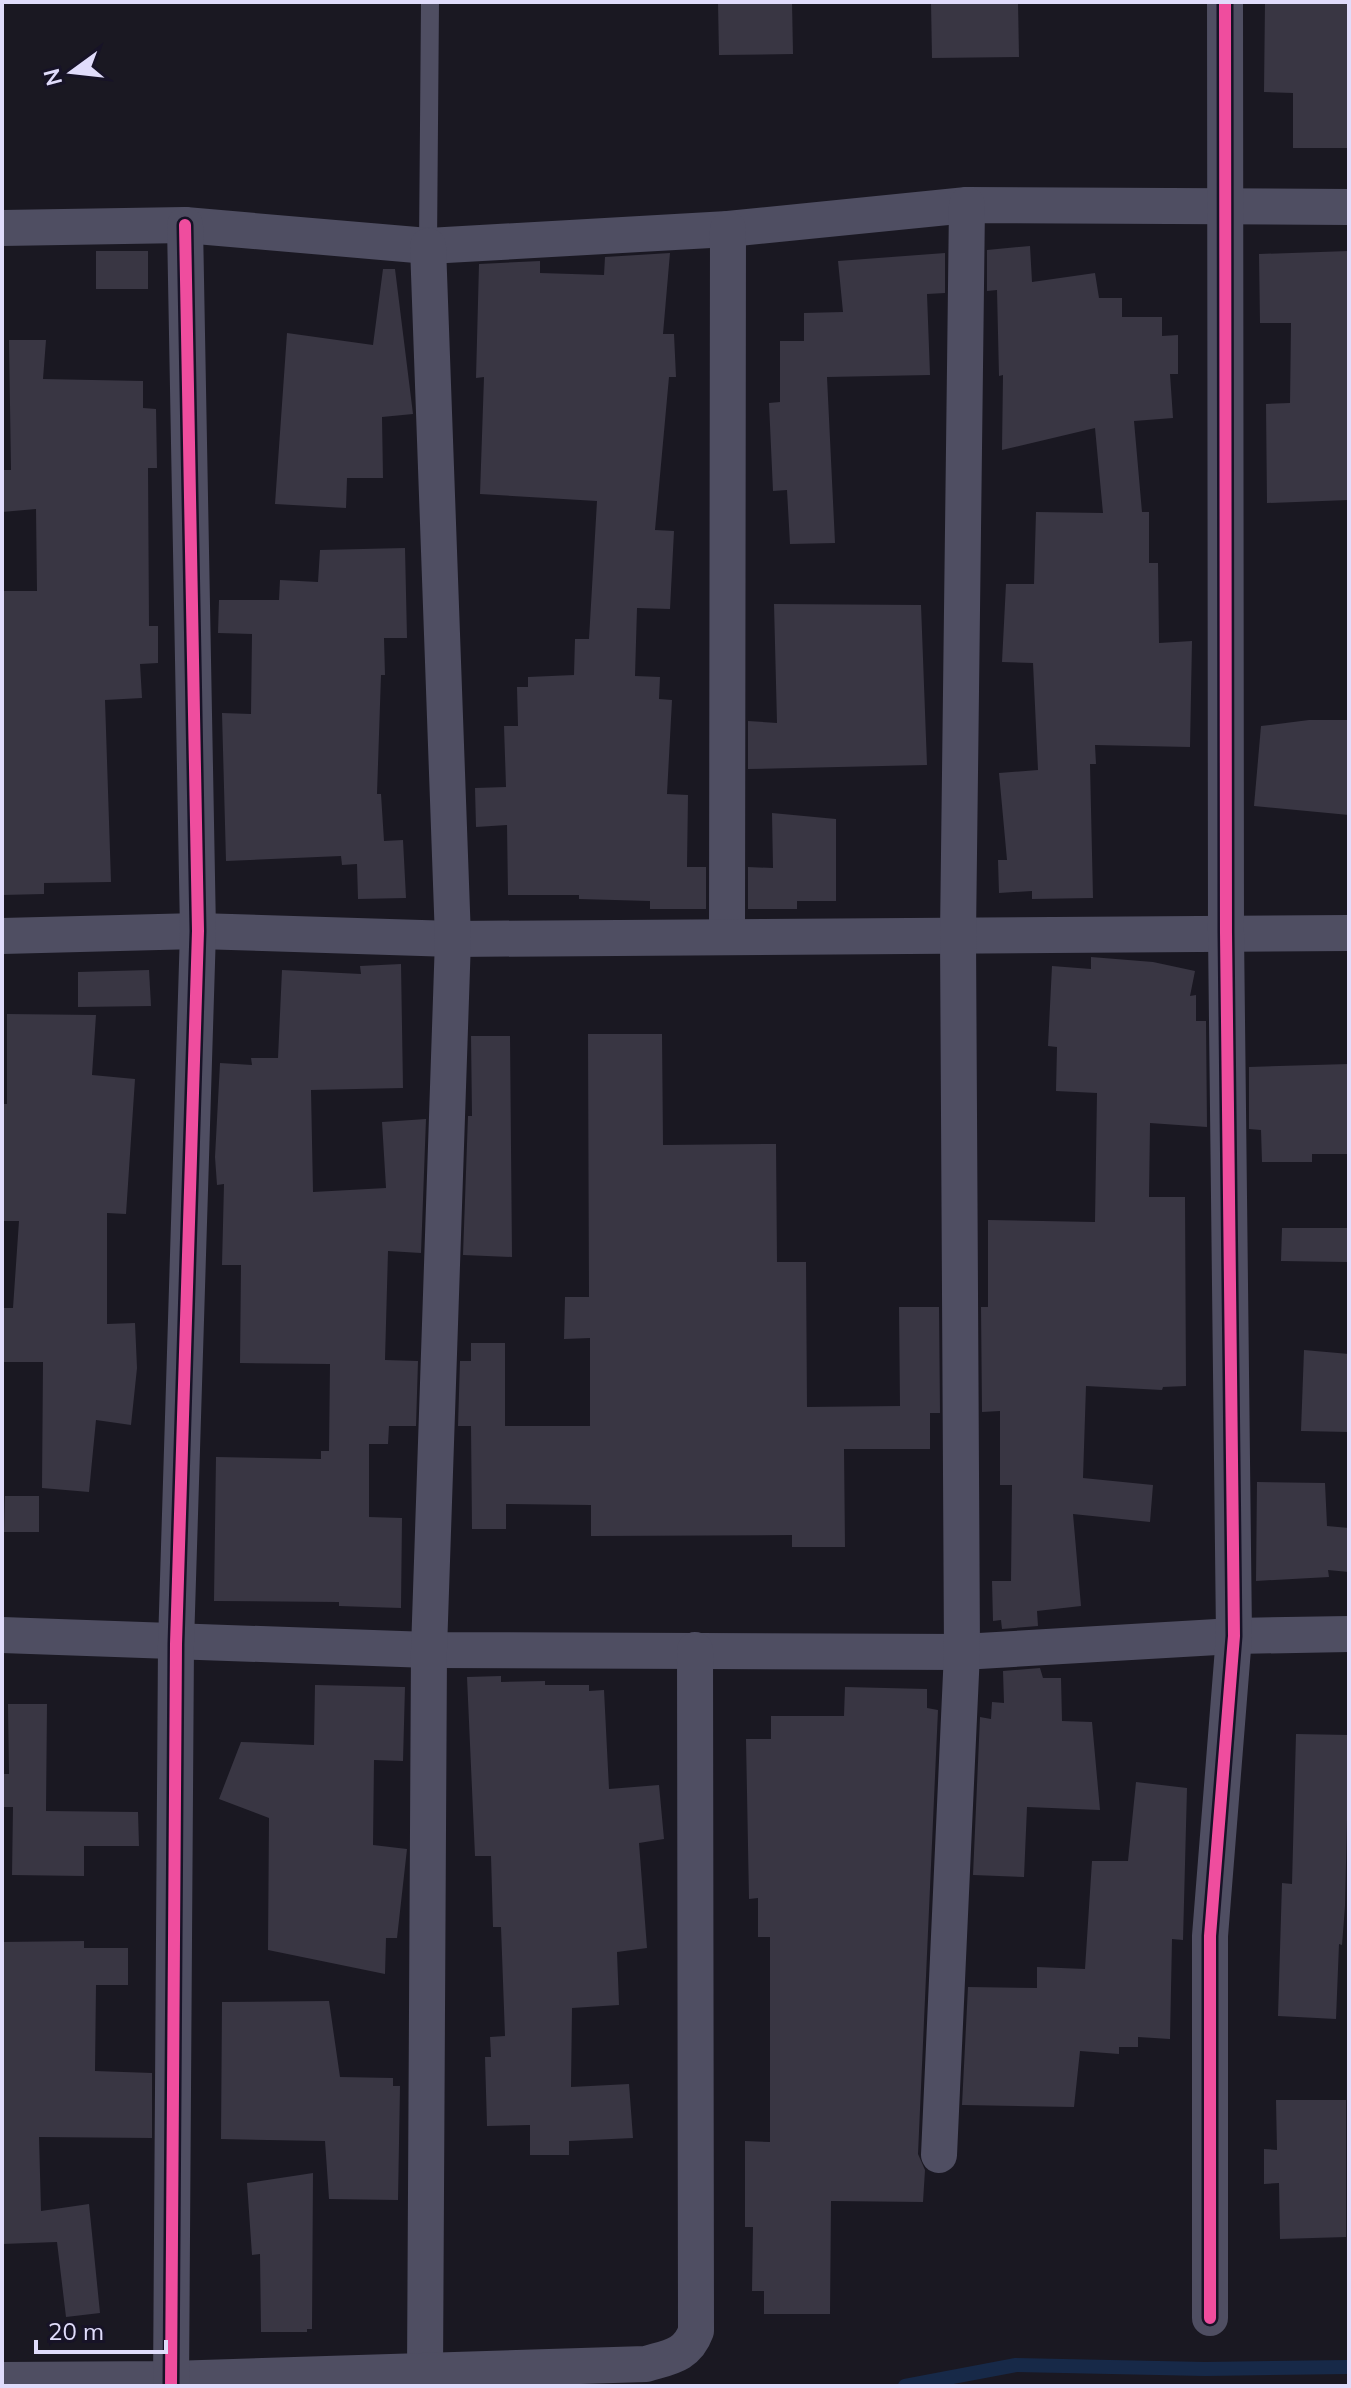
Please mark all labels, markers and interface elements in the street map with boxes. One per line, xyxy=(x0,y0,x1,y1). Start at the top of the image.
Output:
north arrow xyxy=(32,32,112,112)
text: N xyxy=(37,66,68,89)
scale bar xyxy=(36,2304,166,2354)
text: 20 m xyxy=(48,2316,104,2346)

